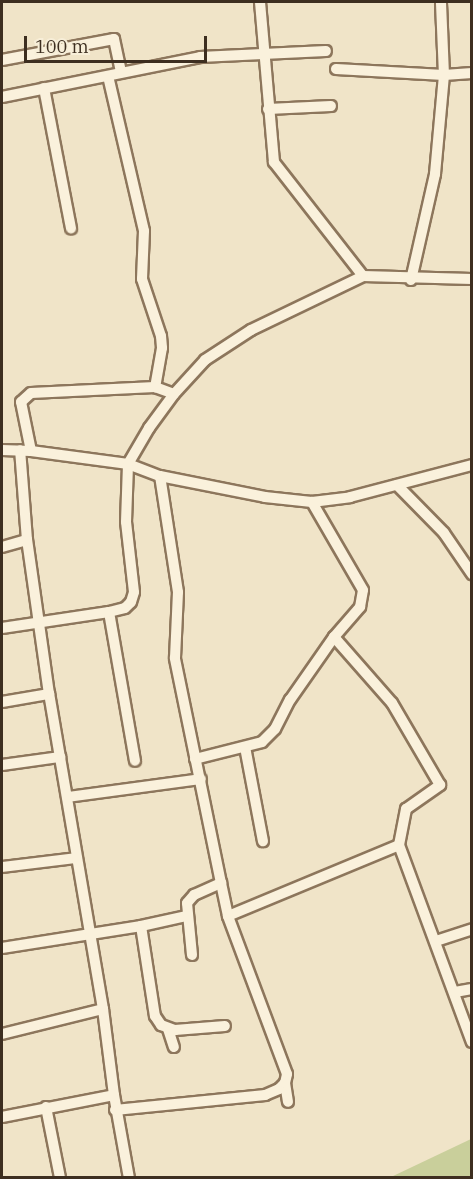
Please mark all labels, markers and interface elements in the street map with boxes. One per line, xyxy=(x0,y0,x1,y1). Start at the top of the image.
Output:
scale bar xyxy=(27,24,210,62)
text: 100 m xyxy=(35,35,89,58)

